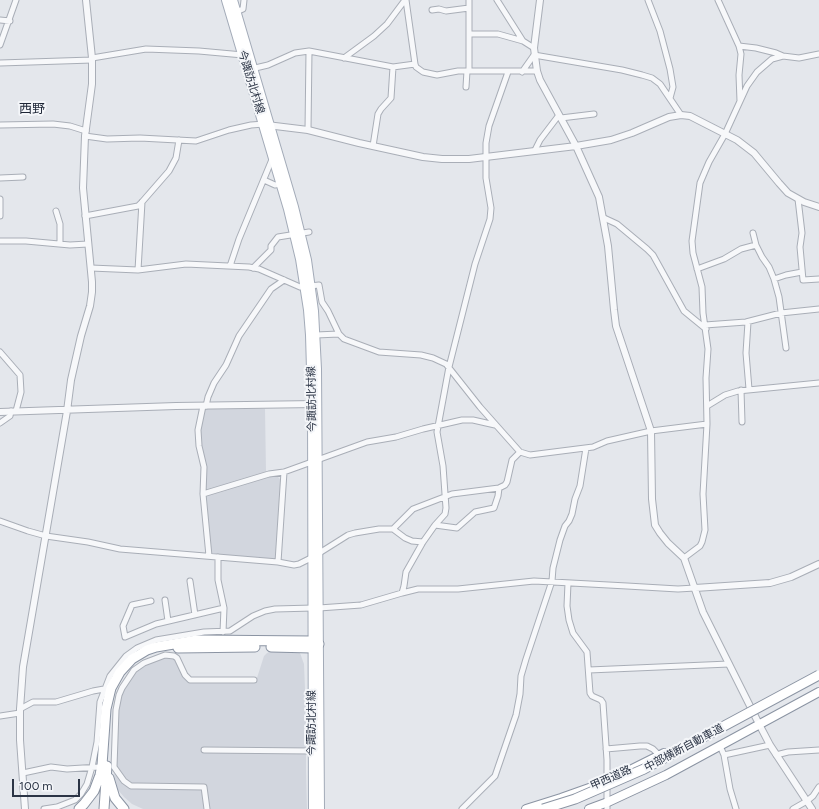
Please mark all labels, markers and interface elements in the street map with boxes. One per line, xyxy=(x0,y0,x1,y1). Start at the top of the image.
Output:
street label: 今諏訪北村線 xyxy=(235,49,267,115)
district label: 西野 xyxy=(19,101,45,117)
street label: 今諏訪北村線 xyxy=(305,366,319,432)
street label: 今諏訪北村線 xyxy=(305,690,319,756)
street label: 中部横断自動車道 xyxy=(642,722,726,774)
street label: 甲西道路 xyxy=(588,763,634,793)
scale bar xyxy=(14,771,82,797)
text: 100 m xyxy=(19,779,53,793)

